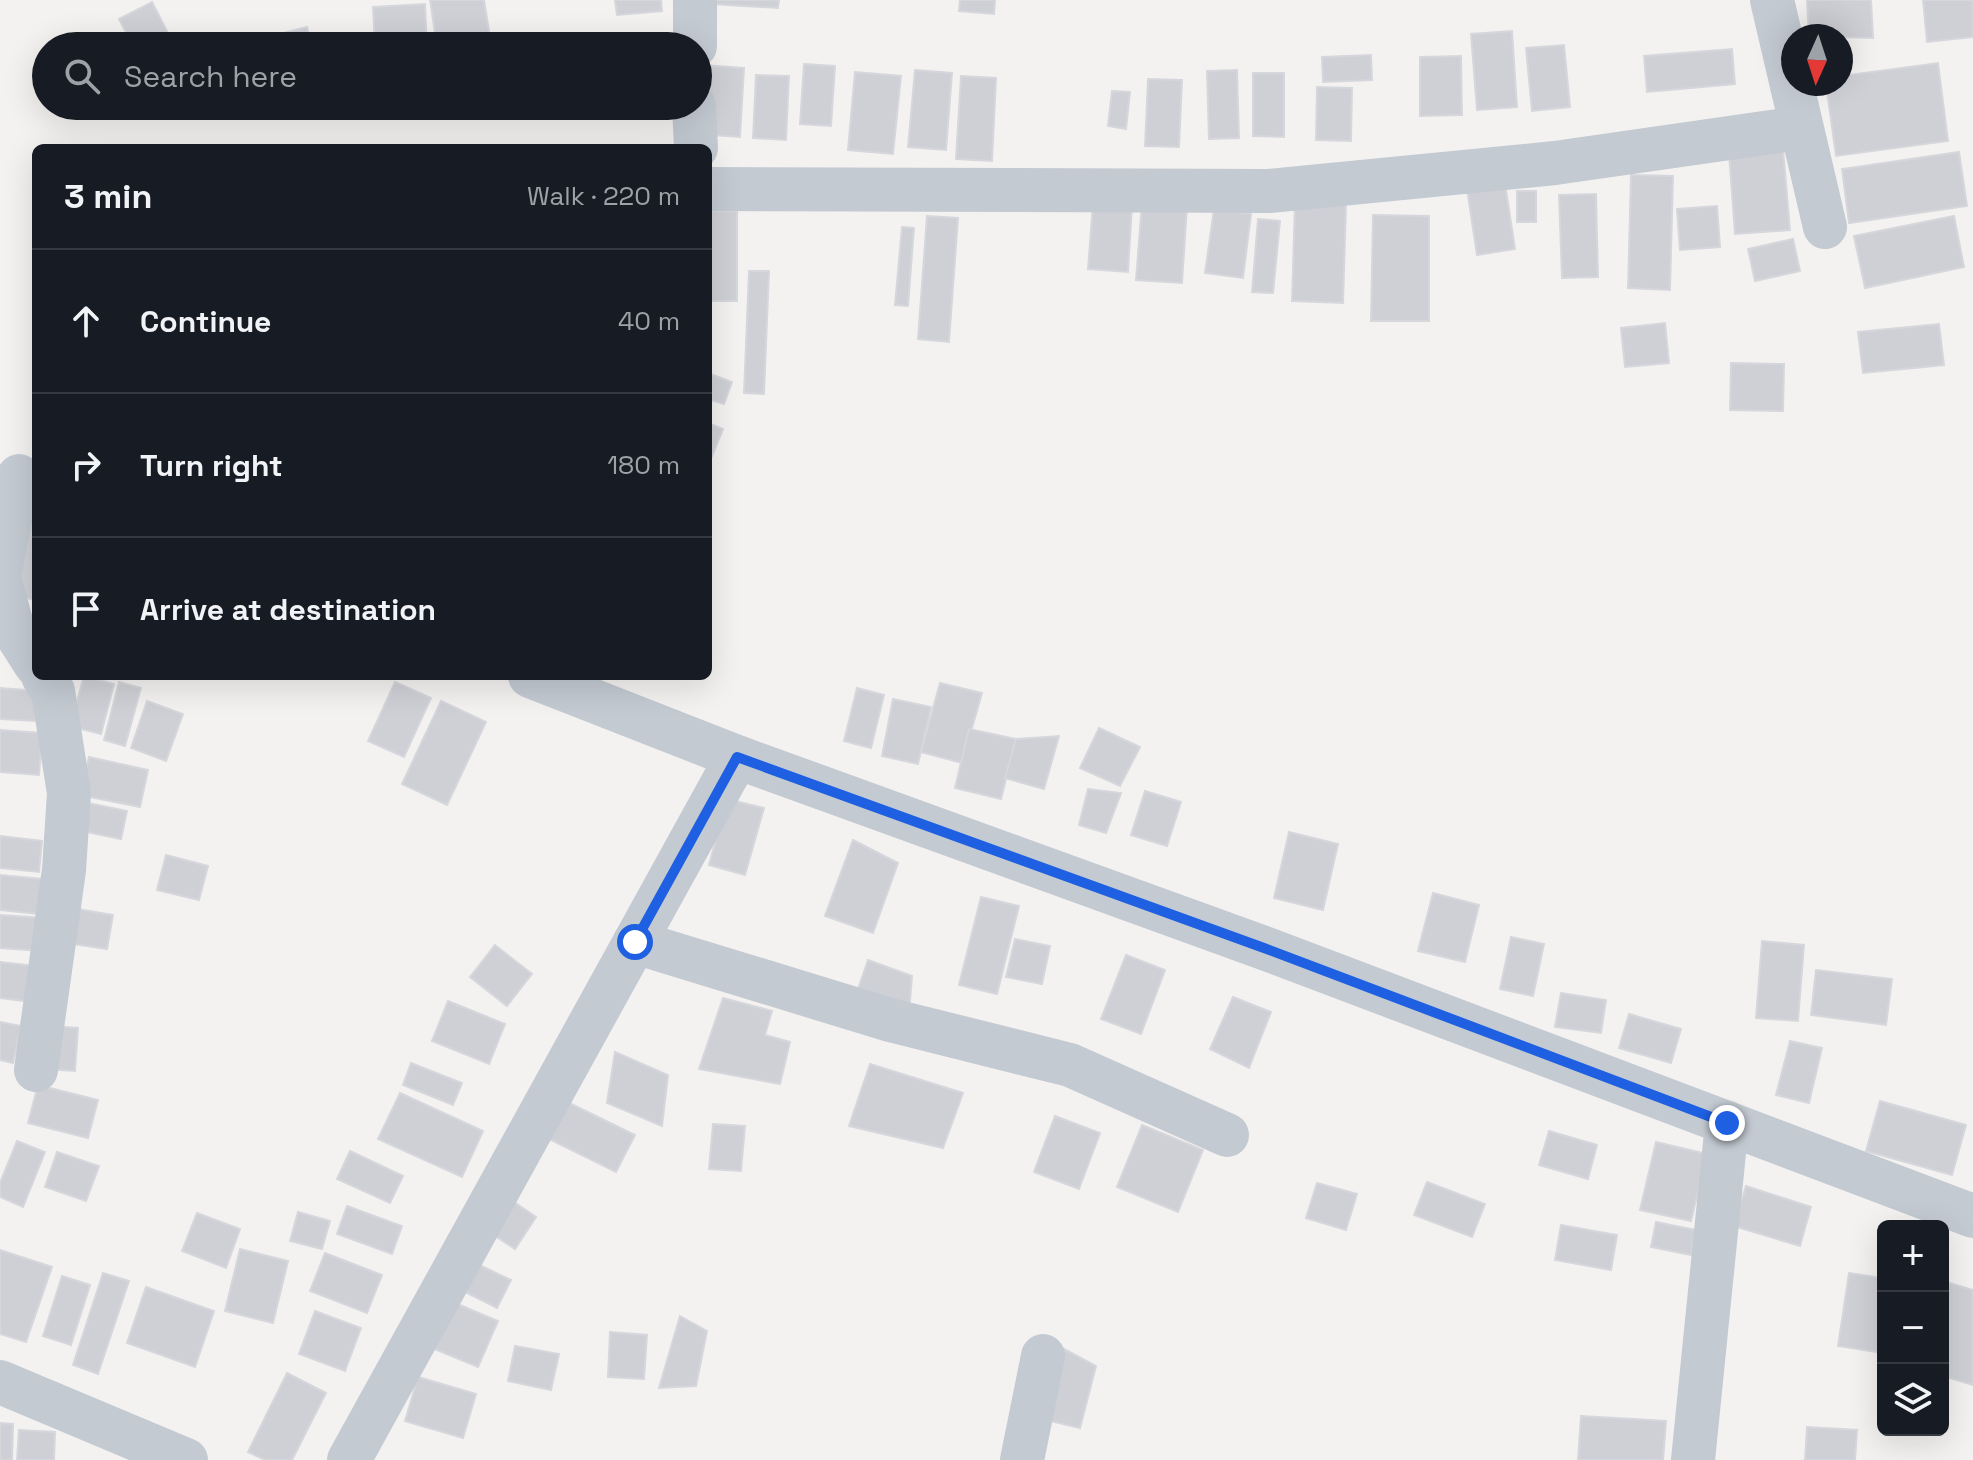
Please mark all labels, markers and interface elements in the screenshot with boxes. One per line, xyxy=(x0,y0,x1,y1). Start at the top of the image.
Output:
north arrow xyxy=(1781,24,1853,96)
search box xyxy=(32,32,712,120)
icon: search xyxy=(60,54,104,98)
text: Search here xyxy=(124,57,297,96)
text: 3 min xyxy=(64,175,152,218)
text: Walk · 220 m xyxy=(527,179,680,213)
icon: ahead xyxy=(64,299,108,343)
text: Continue xyxy=(140,302,271,341)
text: 40 m xyxy=(618,304,680,338)
icon: right xyxy=(64,443,108,487)
text: Turn right xyxy=(140,446,283,485)
text: 180 m xyxy=(607,448,680,482)
icon: arrive xyxy=(64,587,108,631)
text: Arrive at destination xyxy=(140,590,436,629)
route start xyxy=(617,924,653,960)
route end xyxy=(1709,1105,1745,1141)
map controls xyxy=(1877,1220,1949,1436)
button: + xyxy=(1877,1220,1949,1292)
button: − xyxy=(1877,1292,1949,1364)
button: layers xyxy=(1877,1364,1949,1436)

